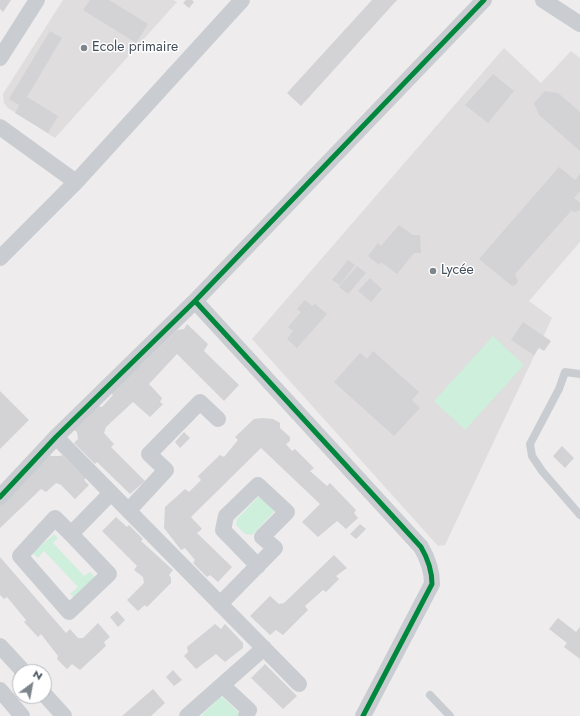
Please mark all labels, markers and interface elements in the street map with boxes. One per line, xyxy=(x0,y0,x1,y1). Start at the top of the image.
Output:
place label: Ecole primaire xyxy=(92,40,178,56)
marker: Ecole primaire xyxy=(79,43,89,53)
place label: Lycée xyxy=(441,263,474,279)
marker: Lycée xyxy=(428,266,438,276)
north arrow xyxy=(12,664,52,704)
text: N xyxy=(30,666,46,684)

